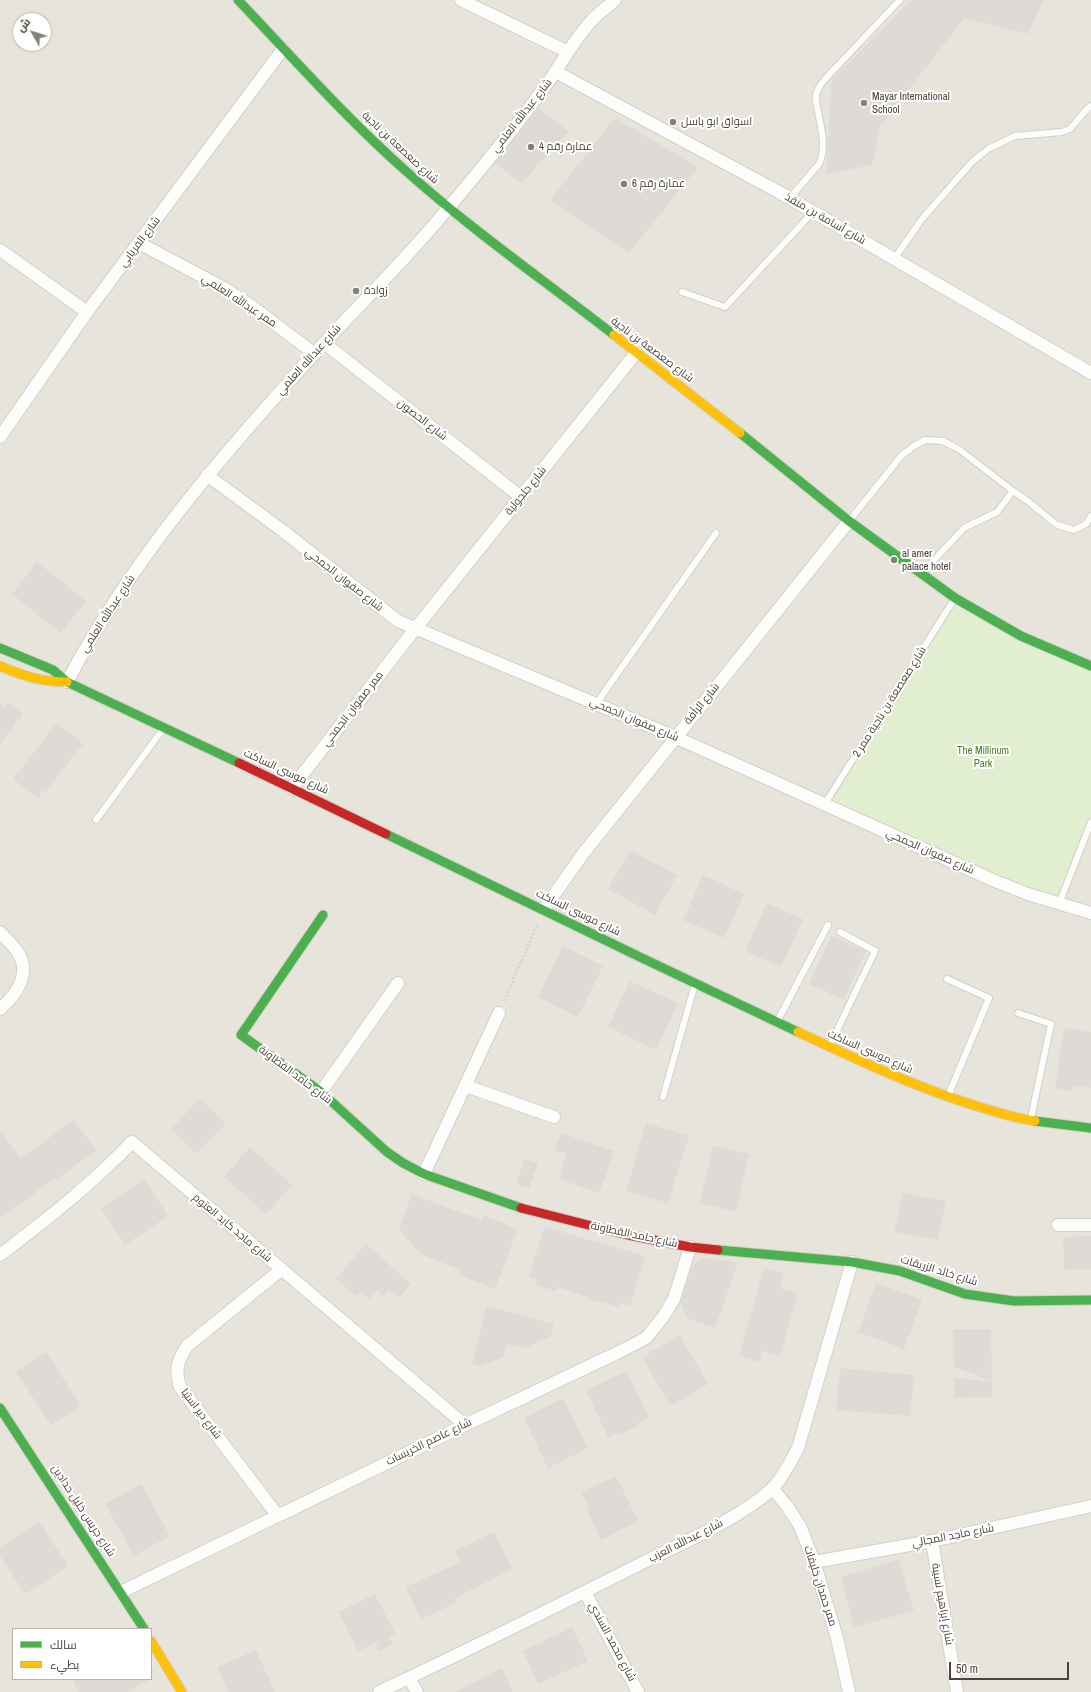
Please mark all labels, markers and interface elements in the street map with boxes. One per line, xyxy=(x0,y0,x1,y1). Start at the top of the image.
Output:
north arrow xyxy=(12,12,52,52)
text: ش xyxy=(14,15,33,35)
street label: شارع عبدالله العلمي xyxy=(489,76,555,156)
place label: Mayar International School xyxy=(872,90,950,116)
marker: Mayar International School xyxy=(859,98,869,108)
street label: شارع صعصعة بن ناجية xyxy=(359,109,441,187)
place label: اسواق ابو باسل xyxy=(681,115,752,129)
marker: اسواق ابو باسل xyxy=(668,117,678,127)
place label: عمارة رقم 4 xyxy=(539,140,592,154)
marker: عمارة رقم 4 xyxy=(526,142,536,152)
place label: عمارة رقم 6 xyxy=(632,177,685,191)
marker: عمارة رقم 6 xyxy=(619,179,629,189)
street label: شارع أسامة بن منقذ xyxy=(782,190,868,248)
street label: شارع الفريابي xyxy=(117,214,163,270)
street label: ممر عبدالله العلمي xyxy=(199,272,279,330)
place label: زوادة xyxy=(364,284,388,298)
marker: زوادة xyxy=(351,286,361,296)
street label: شارع صعصعة بن ناجية xyxy=(608,315,696,385)
street label: شارع عبدالله العلمي xyxy=(274,322,344,398)
street label: شارع الحصون xyxy=(394,396,450,444)
street label: شارع جلجولية xyxy=(502,464,550,518)
street label: شارع صفوان الجمحي xyxy=(302,545,386,615)
place label: al amer palace hotel xyxy=(902,547,951,573)
marker: al amer palace hotel xyxy=(889,555,899,565)
street label: شارع عبدالله العلمي xyxy=(78,573,138,655)
street label: شارع صعصعة بن ناجية ممر 2 xyxy=(851,644,929,760)
street label: ممر صفوان الجمحي xyxy=(320,669,386,749)
street label: شارع الرأفة xyxy=(681,681,723,727)
street label: شارع صفوان الجمحي xyxy=(588,695,680,745)
park label: The Millinum Park xyxy=(957,744,1009,770)
street label: شارع موسى الساكت xyxy=(241,747,331,797)
street label: شارع صفوان الجمحي xyxy=(884,827,976,877)
street label: شارع موسى الساكت xyxy=(534,887,622,939)
street label: شارع موسى الساكت xyxy=(825,1027,915,1077)
street label: شارع حامد القطاونة xyxy=(256,1043,334,1107)
street label: شارع ماجد كايد العتوم xyxy=(190,1191,274,1265)
street label: شارع حامد القطاونة xyxy=(589,1219,679,1251)
street label: شارع خالد الزريقات xyxy=(899,1253,979,1289)
street label: شارع دير استيا xyxy=(178,1386,224,1442)
street label: شارع عاصم الخريسات xyxy=(384,1416,474,1468)
street label: شارع جريس خليل حدادين xyxy=(48,1463,118,1559)
street label: شارع عبدالله العزب xyxy=(647,1517,725,1565)
street label: شارع ماجد المجالي xyxy=(911,1522,995,1550)
street label: ممر حمدان خليفات xyxy=(801,1544,839,1628)
street label: شارع إبراهيم نسيبة xyxy=(928,1562,956,1646)
street label: شارع محمد السندي xyxy=(586,1600,638,1684)
legend xyxy=(12,1628,152,1680)
text: سالك xyxy=(50,1637,77,1653)
scale bar xyxy=(951,1654,1071,1680)
text: بطيء xyxy=(50,1657,79,1673)
text: 50 m xyxy=(956,1661,978,1677)

